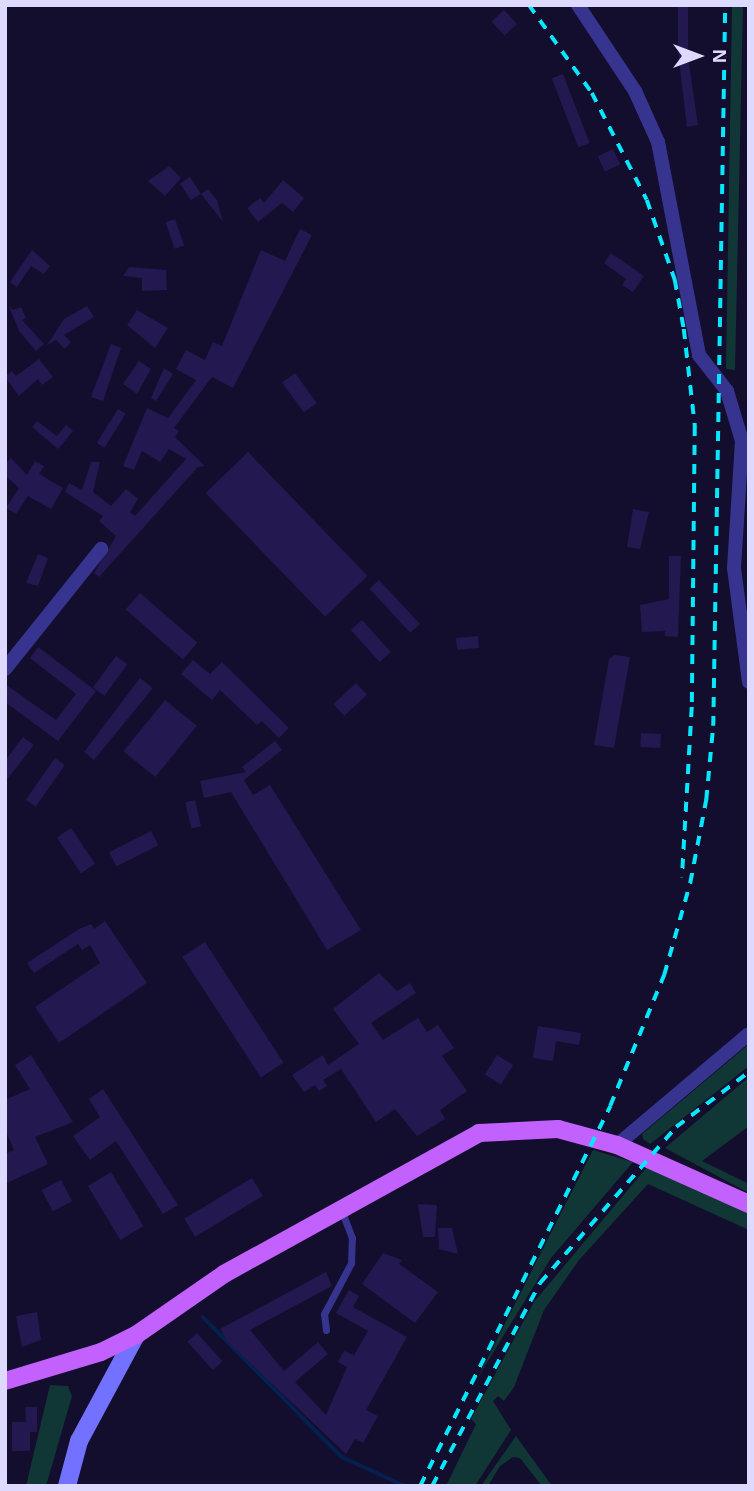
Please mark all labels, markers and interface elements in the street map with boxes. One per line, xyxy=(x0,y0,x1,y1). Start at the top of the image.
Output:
north arrow xyxy=(663,21,733,91)
text: N xyxy=(709,49,730,63)

